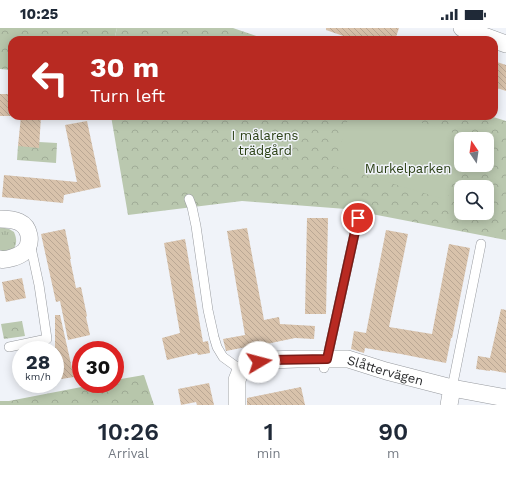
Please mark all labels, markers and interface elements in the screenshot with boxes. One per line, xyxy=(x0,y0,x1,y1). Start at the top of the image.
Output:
text: 10:25 xyxy=(20,5,58,23)
text: 30 m xyxy=(90,51,159,84)
icon: left xyxy=(24,52,76,104)
text: Turn left xyxy=(90,85,165,106)
park label: I målarens trädgård xyxy=(232,128,299,158)
north arrow xyxy=(454,132,494,172)
map controls xyxy=(454,132,494,220)
park label: Murkelparken xyxy=(365,161,451,176)
button: search xyxy=(454,180,494,220)
pin xyxy=(341,201,375,235)
icon: arrive xyxy=(347,207,369,229)
speed limit sign: 30 xyxy=(72,341,124,393)
position arrow xyxy=(238,341,280,383)
text: 28 xyxy=(26,350,50,374)
street label: Slåttervägen xyxy=(345,352,425,388)
text: km/h xyxy=(25,371,51,382)
text: 10:26 xyxy=(98,418,159,446)
text: 1 xyxy=(264,418,274,446)
text: 90 xyxy=(378,418,408,446)
text: Arrival xyxy=(108,446,149,461)
text: min xyxy=(257,446,281,461)
text: m xyxy=(387,446,399,461)

